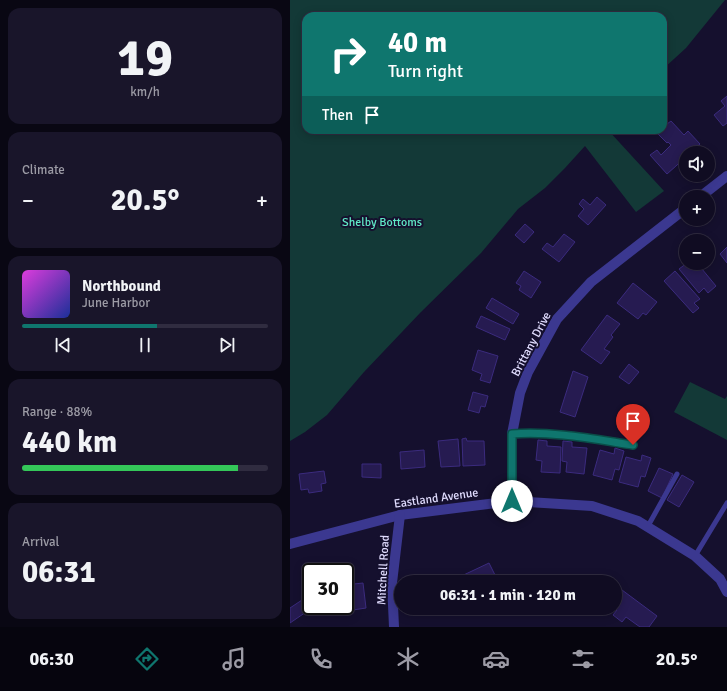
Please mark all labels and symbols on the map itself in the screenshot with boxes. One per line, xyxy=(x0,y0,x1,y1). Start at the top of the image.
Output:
park label: Shelby Bottoms xyxy=(342,215,422,230)
street label: Brittany Drive xyxy=(508,309,555,379)
pin xyxy=(616,404,650,445)
position arrow xyxy=(491,480,533,522)
street label: Eastland Avenue xyxy=(393,485,479,512)
street label: Mitchell Road xyxy=(374,534,393,606)
speed limit sign: 30 xyxy=(302,563,354,615)

